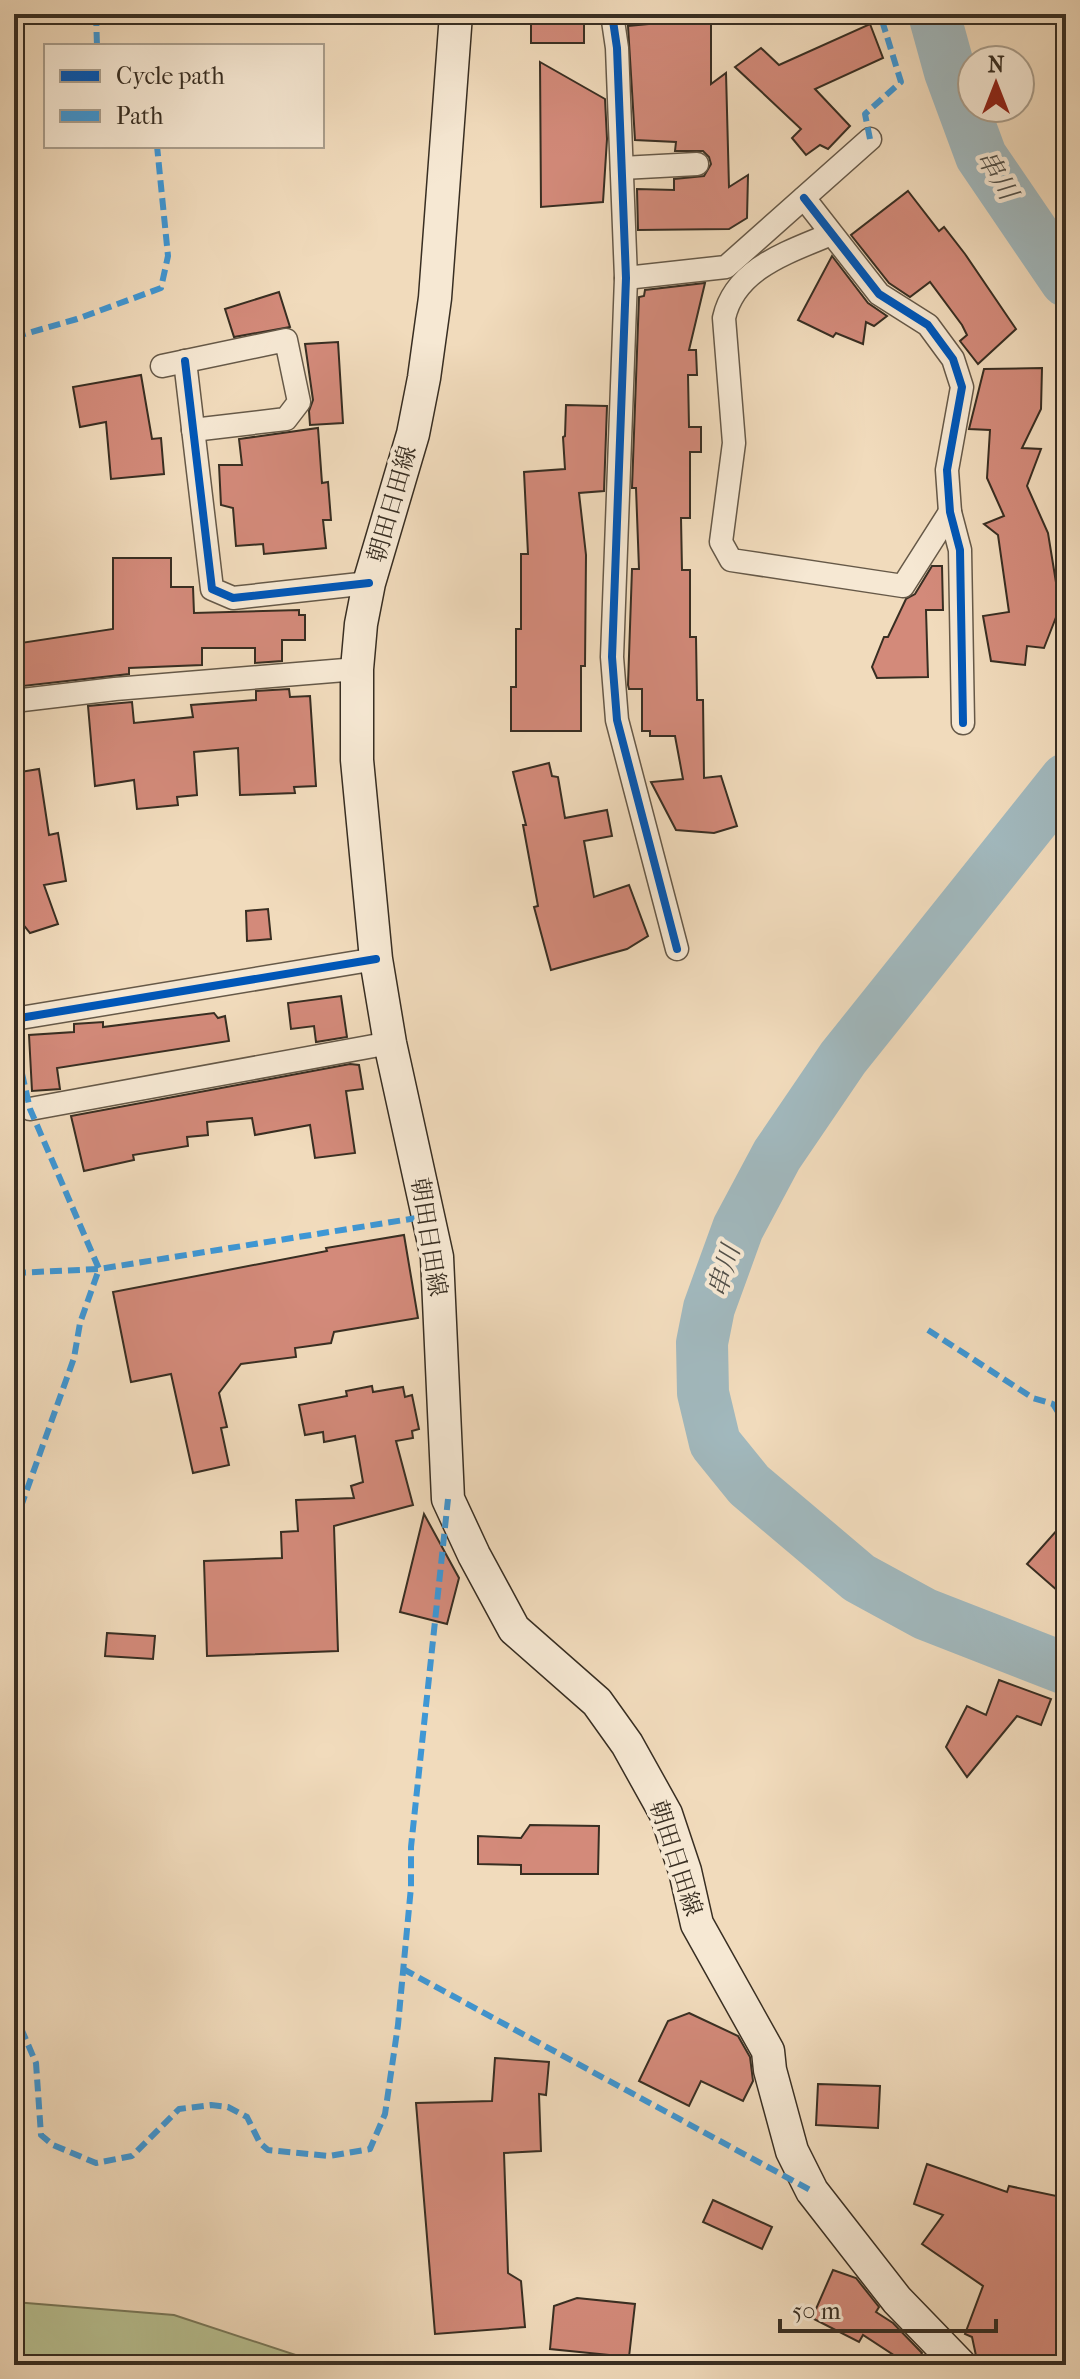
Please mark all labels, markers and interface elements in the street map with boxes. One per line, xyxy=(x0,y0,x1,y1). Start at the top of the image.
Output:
legend xyxy=(44,44,324,148)
north arrow xyxy=(956,44,1036,124)
text: N xyxy=(988,52,1005,78)
text: Cycle path xyxy=(116,62,225,90)
text: Path xyxy=(116,102,164,130)
water label: 串川 xyxy=(970,145,1025,208)
street label: 朝田日田線 xyxy=(362,442,422,566)
street label: 朝田日田線 xyxy=(406,1176,452,1298)
water label: 串川 xyxy=(702,1239,747,1300)
street label: 朝田日田線 xyxy=(644,1797,708,1919)
scale bar xyxy=(780,2283,996,2333)
text: 50 m xyxy=(792,2297,841,2325)

